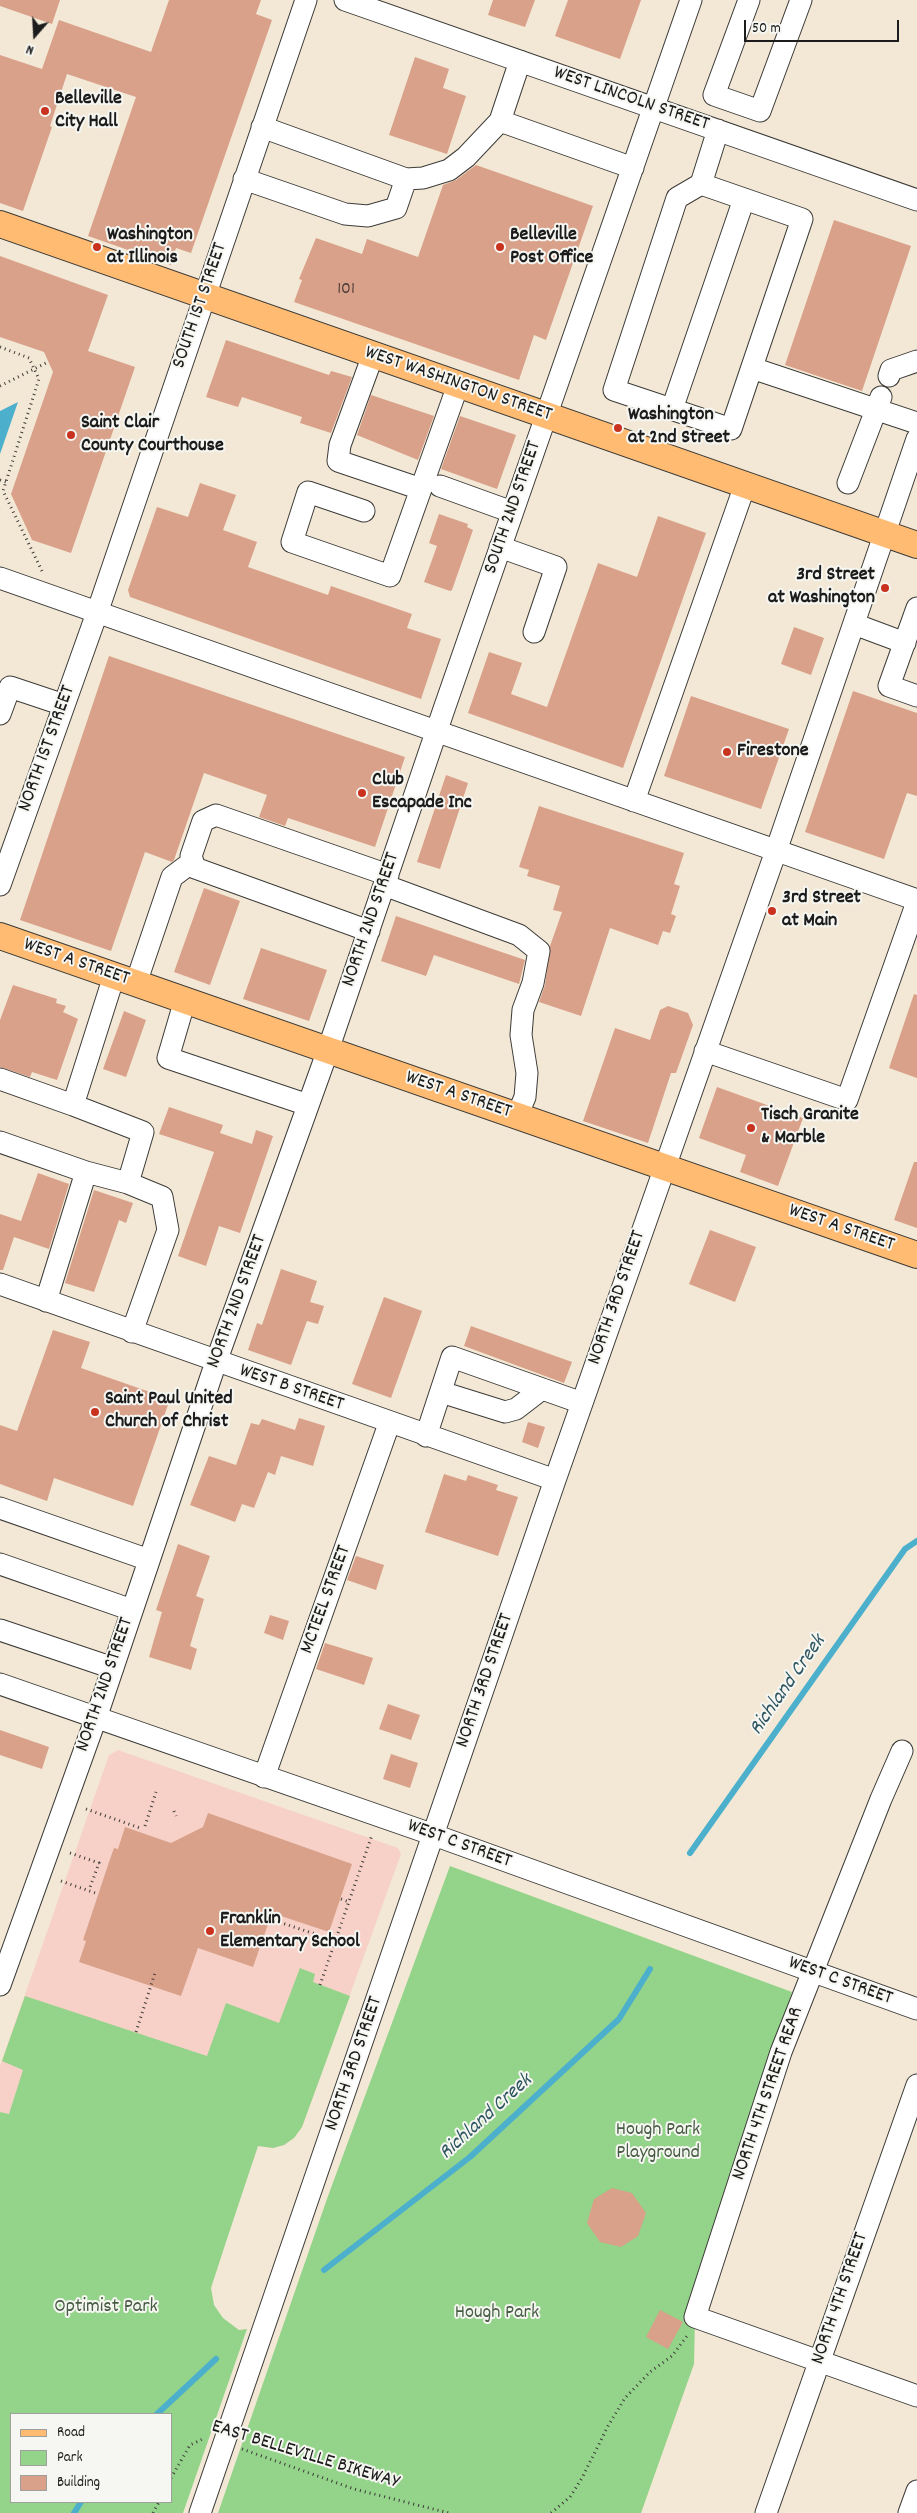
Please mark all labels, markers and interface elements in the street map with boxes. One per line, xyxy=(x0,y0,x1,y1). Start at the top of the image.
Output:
north arrow xyxy=(10,10,60,60)
scale bar xyxy=(747,10,902,42)
text: 50 m xyxy=(752,18,781,40)
text: N xyxy=(24,39,37,60)
street label: WEST LINCOLN STREET xyxy=(550,62,712,138)
place label: Belleville City Hall xyxy=(55,88,122,135)
marker: Belleville City Hall xyxy=(39,105,51,117)
place label: Washington at Illinois xyxy=(107,224,193,271)
place label: Belleville Post Office xyxy=(510,224,593,271)
street label: SOUTH 1ST STREET xyxy=(168,240,234,372)
marker: Washington at Illinois xyxy=(91,241,103,253)
marker: Belleville Post Office xyxy=(494,241,506,253)
house number: 101 xyxy=(337,280,355,302)
street label: WEST WASHINGTON STREET xyxy=(361,342,555,428)
place label: Washington at 2nd Street xyxy=(628,404,730,451)
place label: Saint Clair County Courthouse xyxy=(81,412,224,459)
marker: Washington at 2nd Street xyxy=(612,422,624,434)
marker: Saint Clair County Courthouse xyxy=(65,429,77,441)
street label: SOUTH 2ND STREET xyxy=(480,438,548,578)
place label: 3rd Street at Washington xyxy=(768,564,875,611)
marker: 3rd Street at Washington xyxy=(879,582,891,594)
street label: NORTH 1ST STREET xyxy=(14,683,82,815)
place label: Firestone xyxy=(737,740,809,764)
marker: Firestone xyxy=(721,746,733,758)
place label: Club Escapade Inc xyxy=(372,769,472,816)
marker: Club Escapade Inc xyxy=(356,787,368,799)
street label: NORTH 2ND STREET xyxy=(338,850,406,990)
place label: 3rd Street at Main xyxy=(782,887,861,934)
marker: 3rd Street at Main xyxy=(766,905,778,917)
street label: WEST A STREET xyxy=(20,934,132,992)
street label: WEST A STREET xyxy=(402,1067,514,1125)
place label: Tisch Granite & Marble xyxy=(761,1104,859,1151)
marker: Tisch Granite & Marble xyxy=(745,1122,757,1134)
street label: WEST A STREET xyxy=(785,1200,897,1258)
street label: NORTH 3RD STREET xyxy=(584,1228,652,1368)
street label: NORTH 2ND STREET xyxy=(203,1232,273,1372)
street label: WEST B STREET xyxy=(236,1360,346,1418)
place label: Saint Paul United Church of Christ xyxy=(105,1388,233,1435)
marker: Saint Paul United Church of Christ xyxy=(89,1406,101,1418)
street label: MCTEEL STREET xyxy=(296,1543,358,1657)
street label: NORTH 3RD STREET xyxy=(452,1611,520,1751)
street label: NORTH 2ND STREET xyxy=(72,1615,140,1755)
water label: Richland Creek xyxy=(745,1631,833,1741)
street label: WEST C STREET xyxy=(404,1815,514,1875)
place label: Franklin Elementary School xyxy=(220,1908,360,1955)
marker: Franklin Elementary School xyxy=(204,1925,216,1937)
street label: WEST C STREET xyxy=(785,1952,895,2012)
street label: NORTH 3RD STREET xyxy=(321,1994,389,2134)
street label: NORTH 4TH STREET REAR xyxy=(728,2004,810,2184)
water label: Richland Creek xyxy=(435,2070,539,2166)
park label: Hough Park Playground xyxy=(616,2119,700,2166)
street label: NORTH 4TH STREET xyxy=(807,2230,875,2368)
park label: Optimist Park xyxy=(54,2296,158,2320)
park label: Hough Park xyxy=(455,2302,539,2326)
legend xyxy=(10,2413,172,2503)
street label: EAST BELLEVILLE BIKEWAY xyxy=(208,2416,402,2496)
text: Road xyxy=(57,2422,85,2444)
text: Park xyxy=(57,2447,83,2469)
text: Building xyxy=(57,2472,100,2494)

